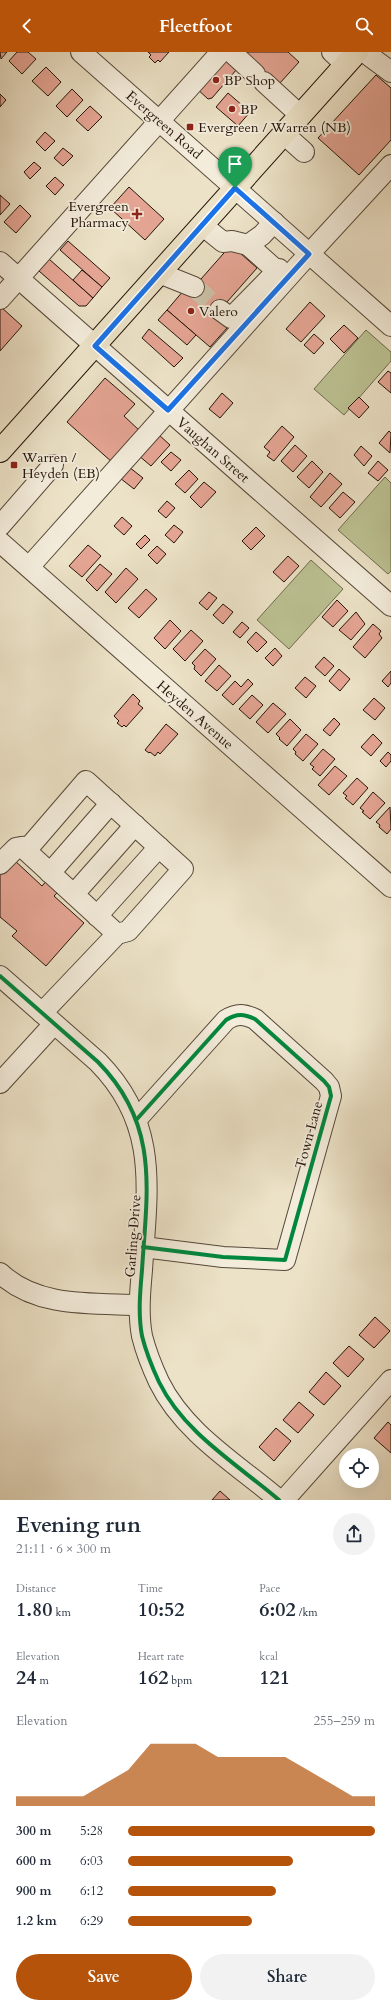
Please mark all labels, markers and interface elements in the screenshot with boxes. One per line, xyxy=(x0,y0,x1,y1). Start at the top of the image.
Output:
text: Fleetfoot xyxy=(159,14,232,39)
icon: back xyxy=(16,15,38,37)
icon: search xyxy=(353,15,375,37)
place label: BP Shop xyxy=(224,71,275,90)
marker: BP Shop xyxy=(211,75,221,85)
street label: Evergreen Road xyxy=(122,87,207,164)
place label: BP xyxy=(240,100,258,119)
marker: BP xyxy=(227,104,237,114)
place label: Evergreen / Warren (NB) xyxy=(198,118,351,137)
marker: Evergreen / Warren (NB) xyxy=(185,122,195,132)
pin xyxy=(218,147,252,188)
icon: arrive xyxy=(224,153,246,175)
place label: Evergreen Pharmacy xyxy=(68,197,130,232)
marker: Evergreen Pharmacy xyxy=(132,209,142,219)
place label: Valero xyxy=(199,302,238,321)
marker: Valero xyxy=(186,306,196,316)
street label: Vaughan Street xyxy=(172,413,254,487)
place label: Warren / Heyden (EB) xyxy=(21,448,100,483)
marker: Warren / Heyden (EB) xyxy=(9,460,19,470)
street label: Heyden Avenue xyxy=(152,676,238,754)
street label: Town Lane xyxy=(291,1099,327,1171)
street label: Garling Drive xyxy=(121,1194,145,1278)
map controls xyxy=(339,1448,379,1488)
button: locate xyxy=(339,1448,379,1488)
text: Evening run xyxy=(16,1510,141,1540)
button: share xyxy=(333,1513,375,1555)
text: 21:11 · 6 × 300 m xyxy=(16,1540,111,1558)
text: Distance xyxy=(16,1581,56,1596)
text: Time xyxy=(138,1581,163,1596)
text: Pace xyxy=(259,1581,281,1596)
text: 1.80 xyxy=(16,1596,53,1623)
text: 10:52 xyxy=(138,1596,184,1623)
text: 6:02 xyxy=(259,1596,296,1623)
text: km xyxy=(53,1605,71,1620)
text: /km xyxy=(296,1605,318,1620)
text: Elevation xyxy=(16,1649,60,1664)
text: Heart rate xyxy=(138,1649,184,1664)
text: kcal xyxy=(259,1649,278,1664)
text: 24 xyxy=(16,1664,37,1691)
text: 162 xyxy=(138,1664,168,1691)
text: 121 xyxy=(259,1664,290,1691)
text: m xyxy=(37,1673,49,1688)
text: bpm xyxy=(168,1673,192,1688)
text: Elevation xyxy=(16,1712,68,1730)
text: 255–259 m xyxy=(313,1712,375,1730)
text: 300 m xyxy=(16,1822,51,1840)
text: 5:28 xyxy=(80,1822,103,1840)
text: 600 m xyxy=(16,1852,51,1870)
text: 6:03 xyxy=(80,1852,103,1870)
text: 900 m xyxy=(16,1882,51,1900)
text: 6:12 xyxy=(80,1882,103,1900)
text: 1.2 km xyxy=(16,1912,57,1930)
text: 6:29 xyxy=(80,1912,103,1930)
button: Save xyxy=(16,1954,192,2000)
button: Share xyxy=(200,1954,375,2000)

